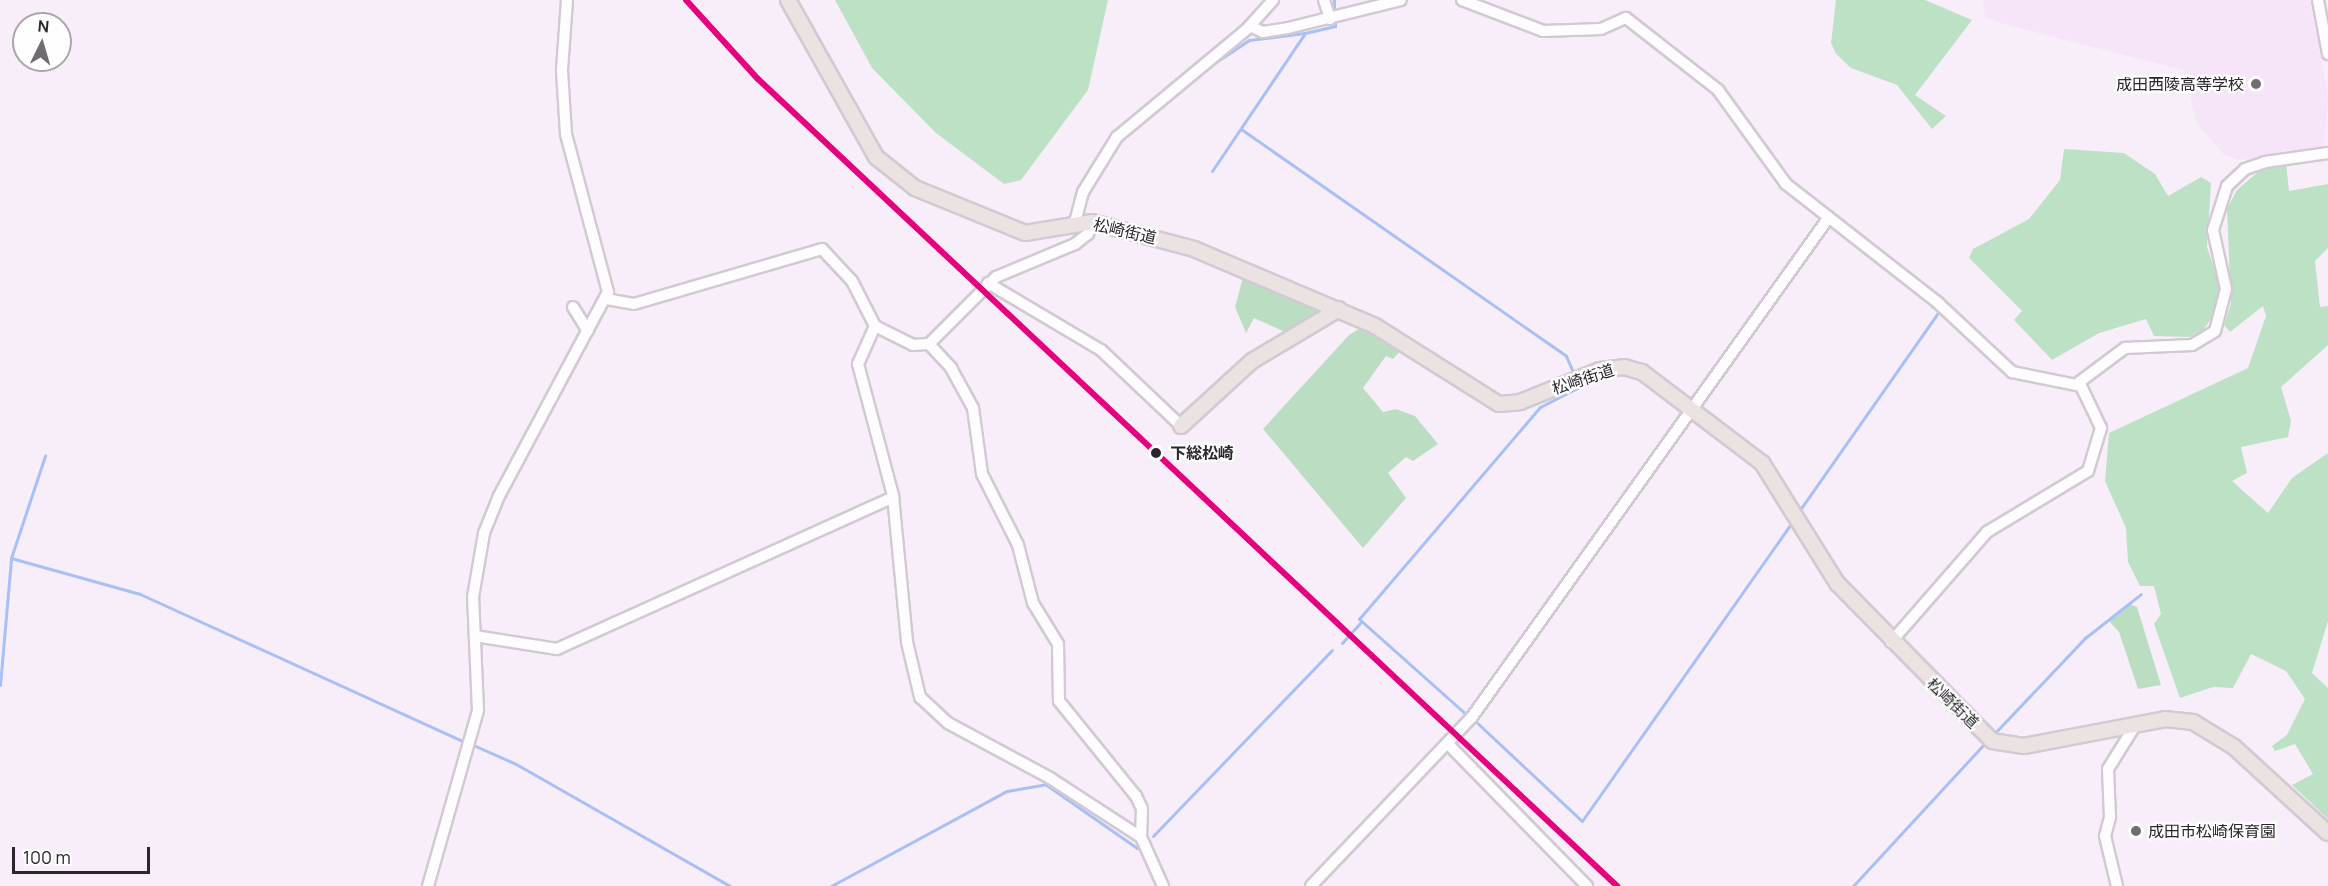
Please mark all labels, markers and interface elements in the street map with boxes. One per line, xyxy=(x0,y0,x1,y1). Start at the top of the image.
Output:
north arrow xyxy=(12,12,72,72)
text: N xyxy=(37,15,50,38)
place label: 成田西陵高等学校 xyxy=(2116,74,2244,94)
marker: 成田西陵高等学校 xyxy=(2249,77,2263,91)
street label: 松崎街道 xyxy=(1092,214,1158,248)
street label: 松崎街道 xyxy=(1550,360,1616,398)
place label: 下総松崎 xyxy=(1170,443,1234,463)
marker: 下総松崎 xyxy=(1147,444,1165,462)
street label: 松崎街道 xyxy=(1923,674,1983,732)
place label: 成田市松崎保育園 xyxy=(2148,821,2276,841)
marker: 成田市松崎保育園 xyxy=(2129,824,2143,838)
scale bar xyxy=(15,835,153,873)
text: 100 m xyxy=(23,845,71,869)

